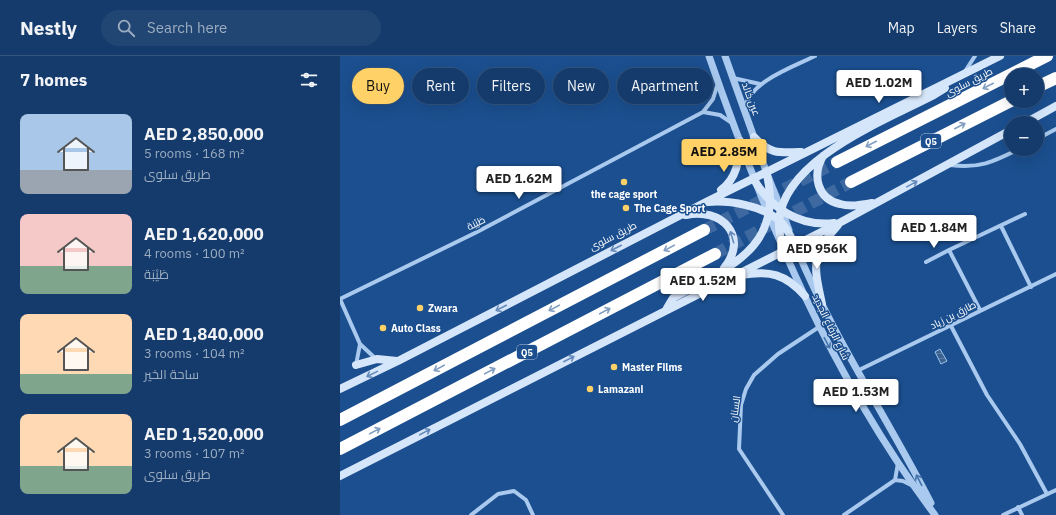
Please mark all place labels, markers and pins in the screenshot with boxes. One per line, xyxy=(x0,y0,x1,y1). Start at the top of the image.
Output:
pin: AED 1.02M xyxy=(833,70,925,104)
pin: AED 2.85M xyxy=(678,139,770,173)
pin: AED 1.62M xyxy=(473,166,565,200)
marker: the cage sport xyxy=(619,177,629,187)
place label: the cage sport xyxy=(591,188,658,201)
place label: The Cage Sport xyxy=(634,202,705,215)
marker: The Cage Sport xyxy=(621,203,631,213)
pin: AED 1.84M xyxy=(888,215,980,249)
pin: AED 956K xyxy=(776,236,858,270)
pin: AED 1.52M xyxy=(657,268,749,302)
place label: Zwara xyxy=(428,302,458,315)
marker: Zwara xyxy=(415,303,425,313)
place label: Auto Class xyxy=(391,322,441,335)
marker: Auto Class xyxy=(378,323,388,333)
place label: Master Films xyxy=(622,361,682,374)
marker: Master Films xyxy=(609,362,619,372)
pin: AED 1.53M xyxy=(810,379,902,413)
place label: Lamazani xyxy=(598,383,643,396)
marker: Lamazani xyxy=(585,384,595,394)

